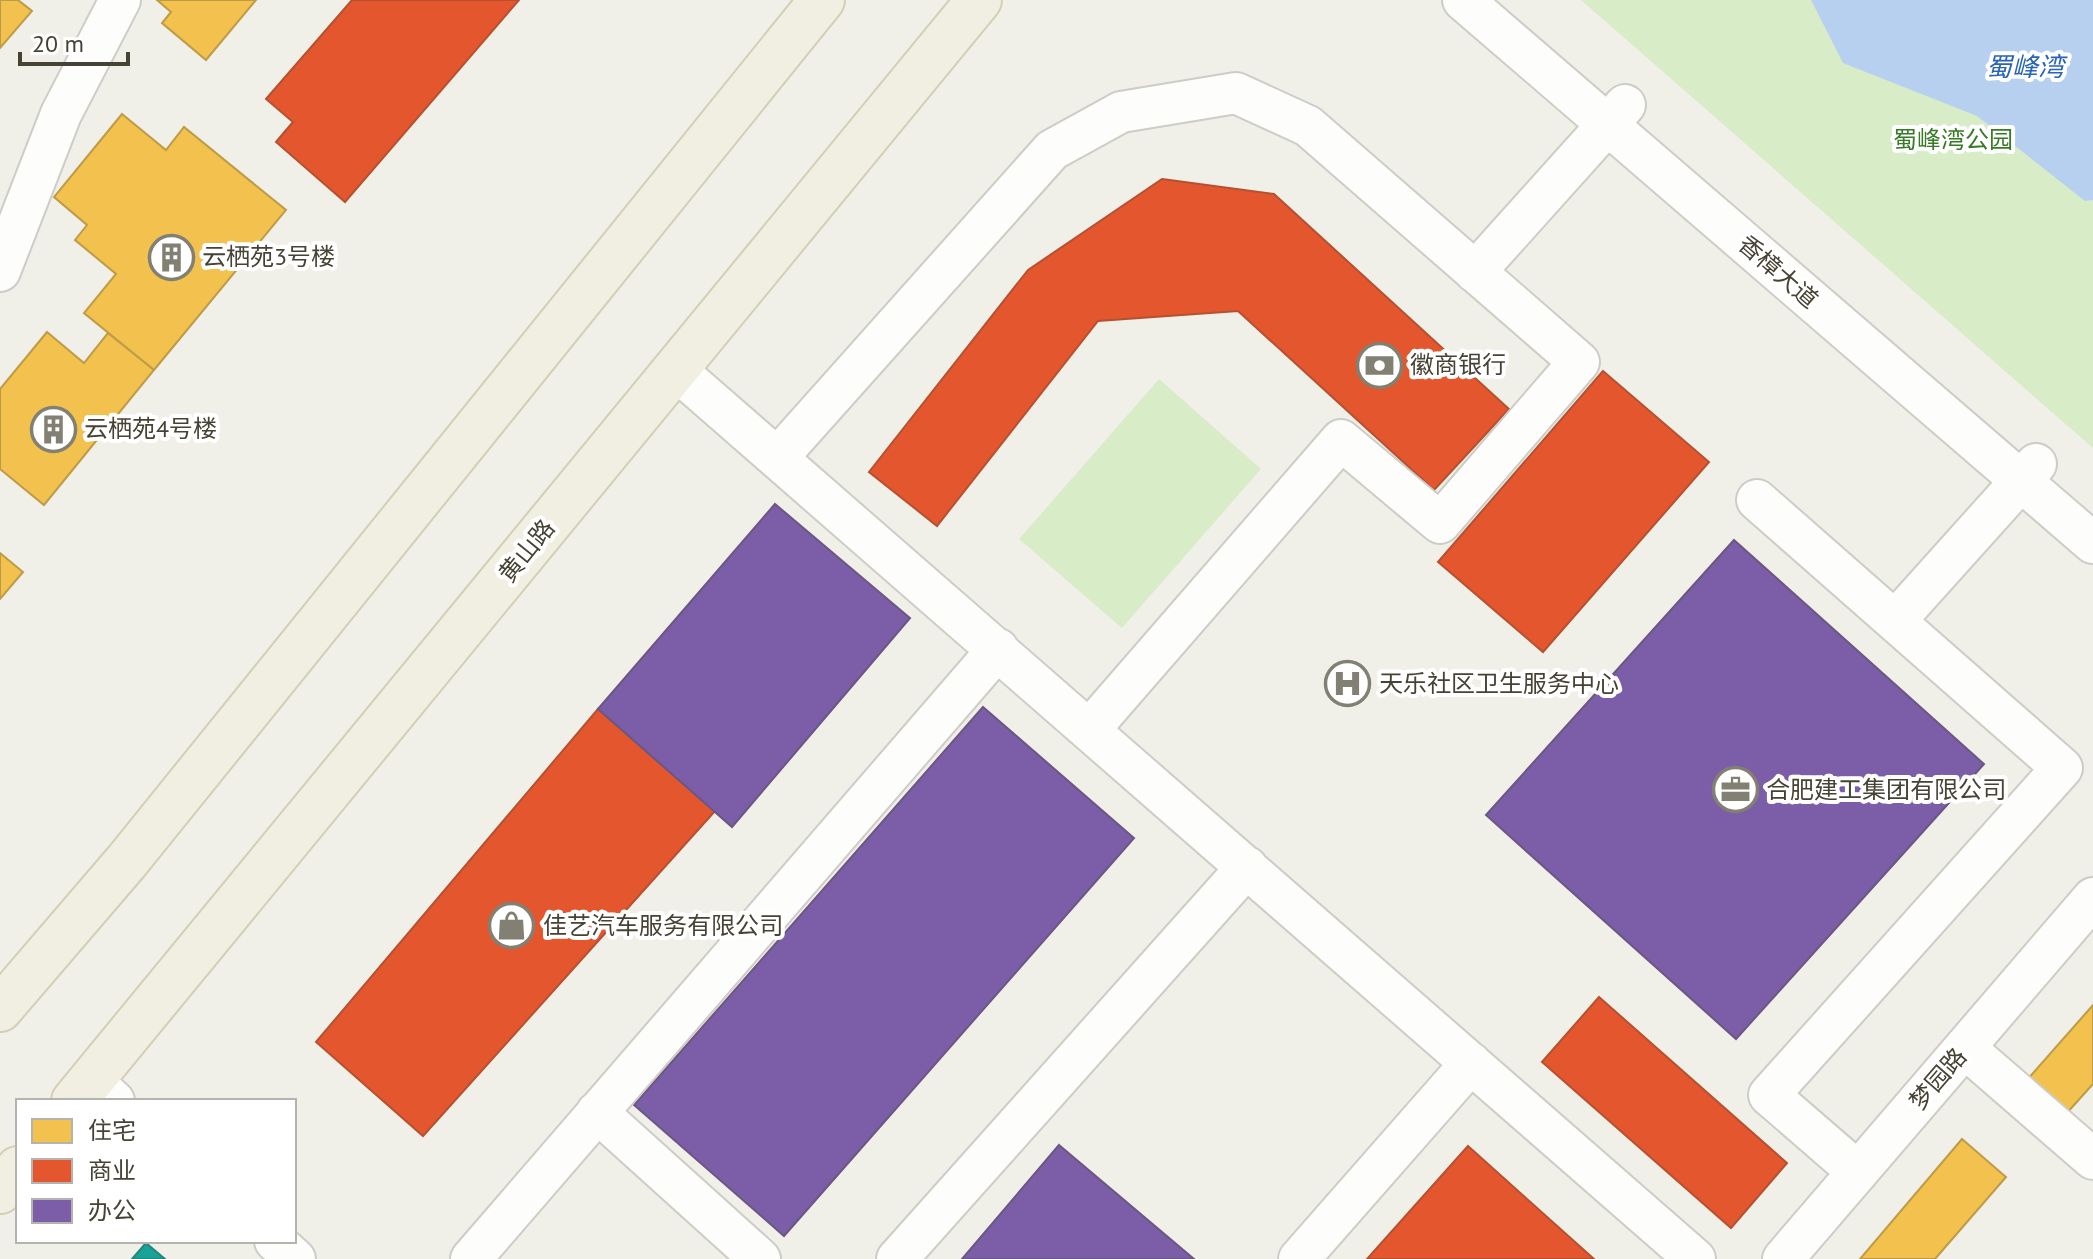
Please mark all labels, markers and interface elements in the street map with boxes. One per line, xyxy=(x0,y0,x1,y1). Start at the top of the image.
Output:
scale bar xyxy=(20,16,128,66)
text: 20 m xyxy=(32,28,84,59)
water label: 蜀峰湾 xyxy=(1986,50,2068,83)
park label: 蜀峰湾公园 xyxy=(1893,124,2013,155)
street label: 香樟大道 xyxy=(1732,228,1825,315)
building icon: 云栖苑3号楼 xyxy=(147,233,195,281)
place label: 云栖苑3号楼 xyxy=(202,241,335,272)
bank icon: 徽商银行 xyxy=(1355,341,1403,389)
place label: 徽商银行 xyxy=(1410,349,1506,380)
building icon: 云栖苑4号楼 xyxy=(29,405,77,453)
place label: 云栖苑4号楼 xyxy=(84,413,217,444)
street label: 黄山路 xyxy=(492,513,561,588)
hospital icon: 天乐社区卫生服务中心 xyxy=(1324,660,1372,708)
place label: 天乐社区卫生服务中心 xyxy=(1379,668,1619,699)
office icon: 合肥建工集团有限公司 xyxy=(1711,766,1759,814)
place label: 合肥建工集团有限公司 xyxy=(1766,774,2006,805)
shop icon: 佳艺汽车服务有限公司 xyxy=(488,902,536,950)
place label: 佳艺汽车服务有限公司 xyxy=(543,910,783,941)
street label: 梦园路 xyxy=(1902,1041,1973,1116)
legend xyxy=(16,1099,296,1243)
text: 住宅 xyxy=(88,1115,136,1146)
text: 商业 xyxy=(88,1155,136,1186)
text: 办公 xyxy=(88,1195,136,1226)

